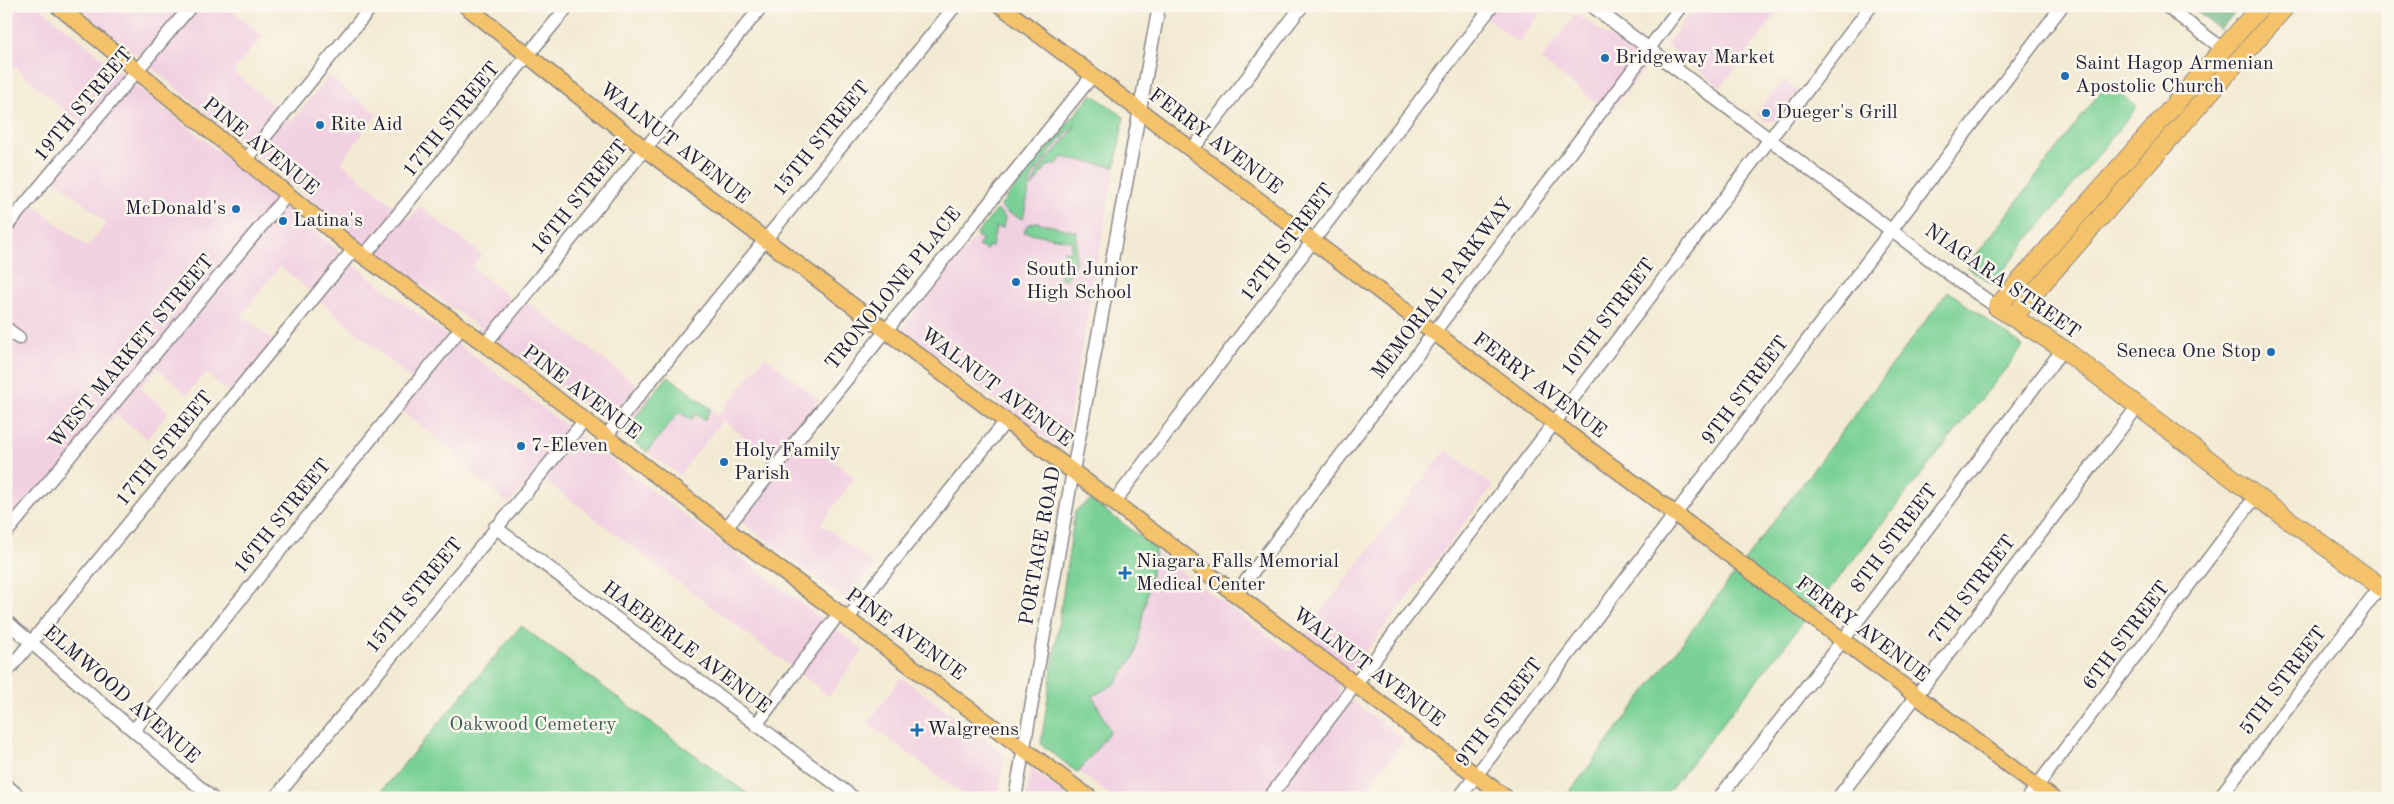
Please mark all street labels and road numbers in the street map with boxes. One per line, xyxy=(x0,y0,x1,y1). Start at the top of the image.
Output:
street label: 19TH STREET xyxy=(31,44,137,166)
street label: 17TH STREET xyxy=(400,59,504,181)
street label: 15TH STREET xyxy=(770,78,874,200)
street label: WALNUT AVENUE xyxy=(595,79,753,209)
street label: FERRY AVENUE xyxy=(1145,85,1285,199)
street label: PINE AVENUE xyxy=(198,94,322,200)
street label: 16TH STREET xyxy=(528,137,632,259)
street label: 12TH STREET xyxy=(1237,180,1339,306)
street label: MEMORIAL PARKWAY xyxy=(1369,195,1518,383)
street label: TRONOLONE PLACE xyxy=(822,204,966,374)
street label: NIAGARA STREET xyxy=(1921,221,2083,343)
street label: WEST MARKET STREET xyxy=(45,252,219,452)
street label: 10TH STREET xyxy=(1558,255,1660,381)
street label: WALNUT AVENUE xyxy=(916,325,1076,451)
street label: FERRY AVENUE xyxy=(1469,329,1609,443)
street label: 9TH STREET xyxy=(1699,333,1793,449)
street label: PINE AVENUE xyxy=(518,342,644,444)
street label: 17TH STREET xyxy=(113,388,217,510)
street label: 16TH STREET xyxy=(231,456,335,578)
street label: PORTAGE ROAD xyxy=(1017,465,1065,627)
street label: 8TH STREET xyxy=(1848,481,1942,597)
street label: 7TH STREET xyxy=(1926,532,2020,648)
street label: 15TH STREET xyxy=(363,535,467,657)
street label: FERRY AVENUE xyxy=(1792,573,1932,687)
street label: HAEBERLE AVENUE xyxy=(598,578,774,718)
street label: 6TH STREET xyxy=(2080,578,2174,694)
street label: PINE AVENUE xyxy=(842,585,968,685)
street label: WALNUT AVENUE xyxy=(1288,605,1448,731)
street label: ELMWOOD AVENUE xyxy=(39,622,203,768)
street label: 5TH STREET xyxy=(2237,623,2331,739)
street label: 9TH STREET xyxy=(1453,655,1547,771)

